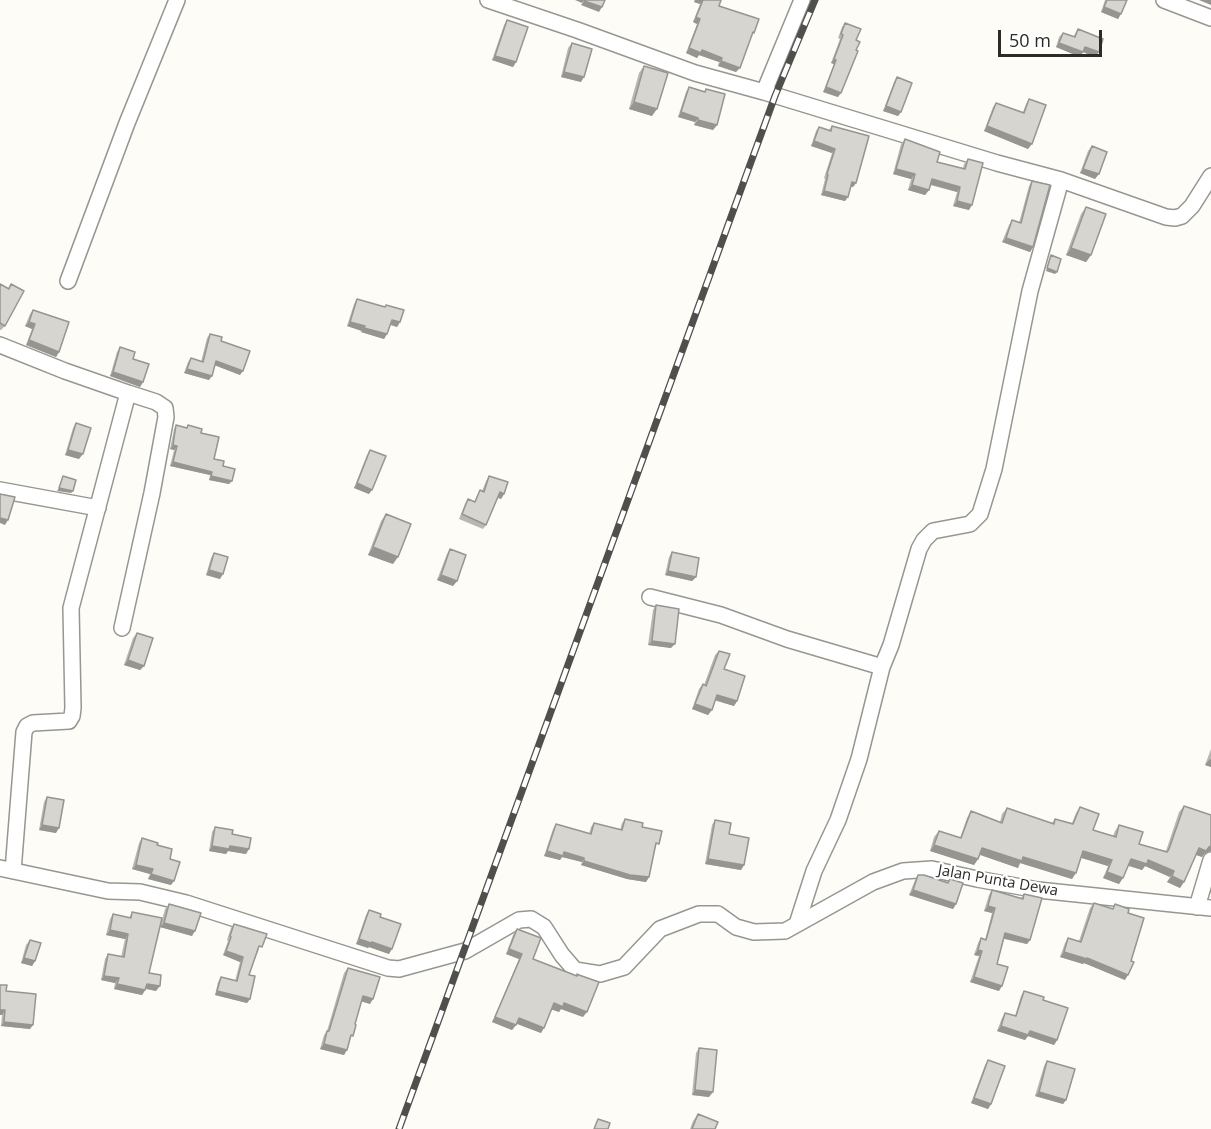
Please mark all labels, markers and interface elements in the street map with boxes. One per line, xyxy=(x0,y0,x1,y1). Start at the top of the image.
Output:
scale bar xyxy=(1001,18,1104,56)
text: 50 m xyxy=(1009,28,1051,52)
street label: Jalan Punta Dewa xyxy=(936,862,1060,900)

